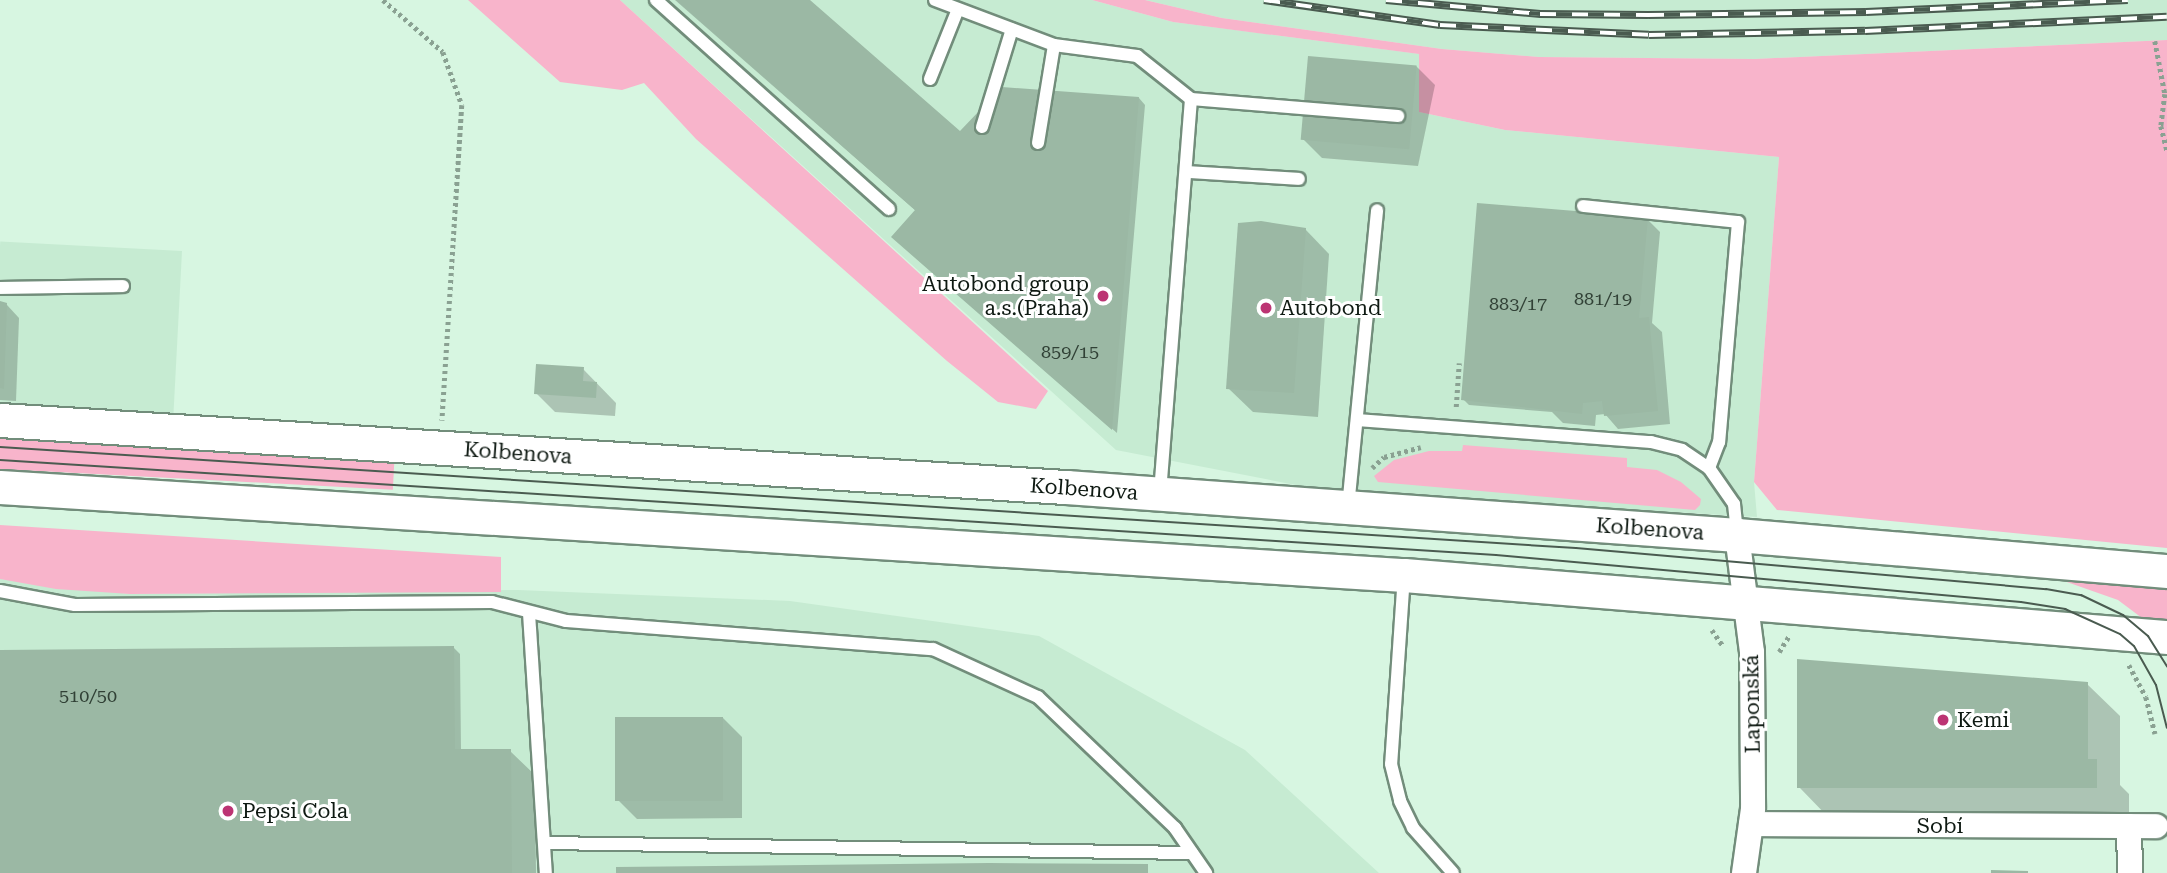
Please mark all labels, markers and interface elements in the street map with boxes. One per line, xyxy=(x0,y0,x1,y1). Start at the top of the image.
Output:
place label: Autobond group a.s.(Praha) xyxy=(922,271,1089,321)
marker: Autobond group a.s.(Praha) xyxy=(1095,288,1111,304)
house number: 881/19 xyxy=(1574,288,1632,310)
house number: 883/17 xyxy=(1489,293,1547,315)
place label: Autobond xyxy=(1280,295,1382,321)
marker: Autobond xyxy=(1258,300,1274,316)
house number: 859/15 xyxy=(1041,341,1099,363)
street label: Kolbenova xyxy=(463,437,573,469)
street label: Kolbenova xyxy=(1029,473,1139,505)
street label: Kolbenova xyxy=(1595,513,1705,545)
street label: Laponská xyxy=(1739,654,1765,754)
house number: 510/50 xyxy=(59,685,117,707)
place label: Kemi xyxy=(1957,707,2009,733)
marker: Kemi xyxy=(1935,712,1951,728)
place label: Pepsi Cola xyxy=(242,798,348,824)
marker: Pepsi Cola xyxy=(220,803,236,819)
street label: Sobí xyxy=(1917,813,1963,839)

